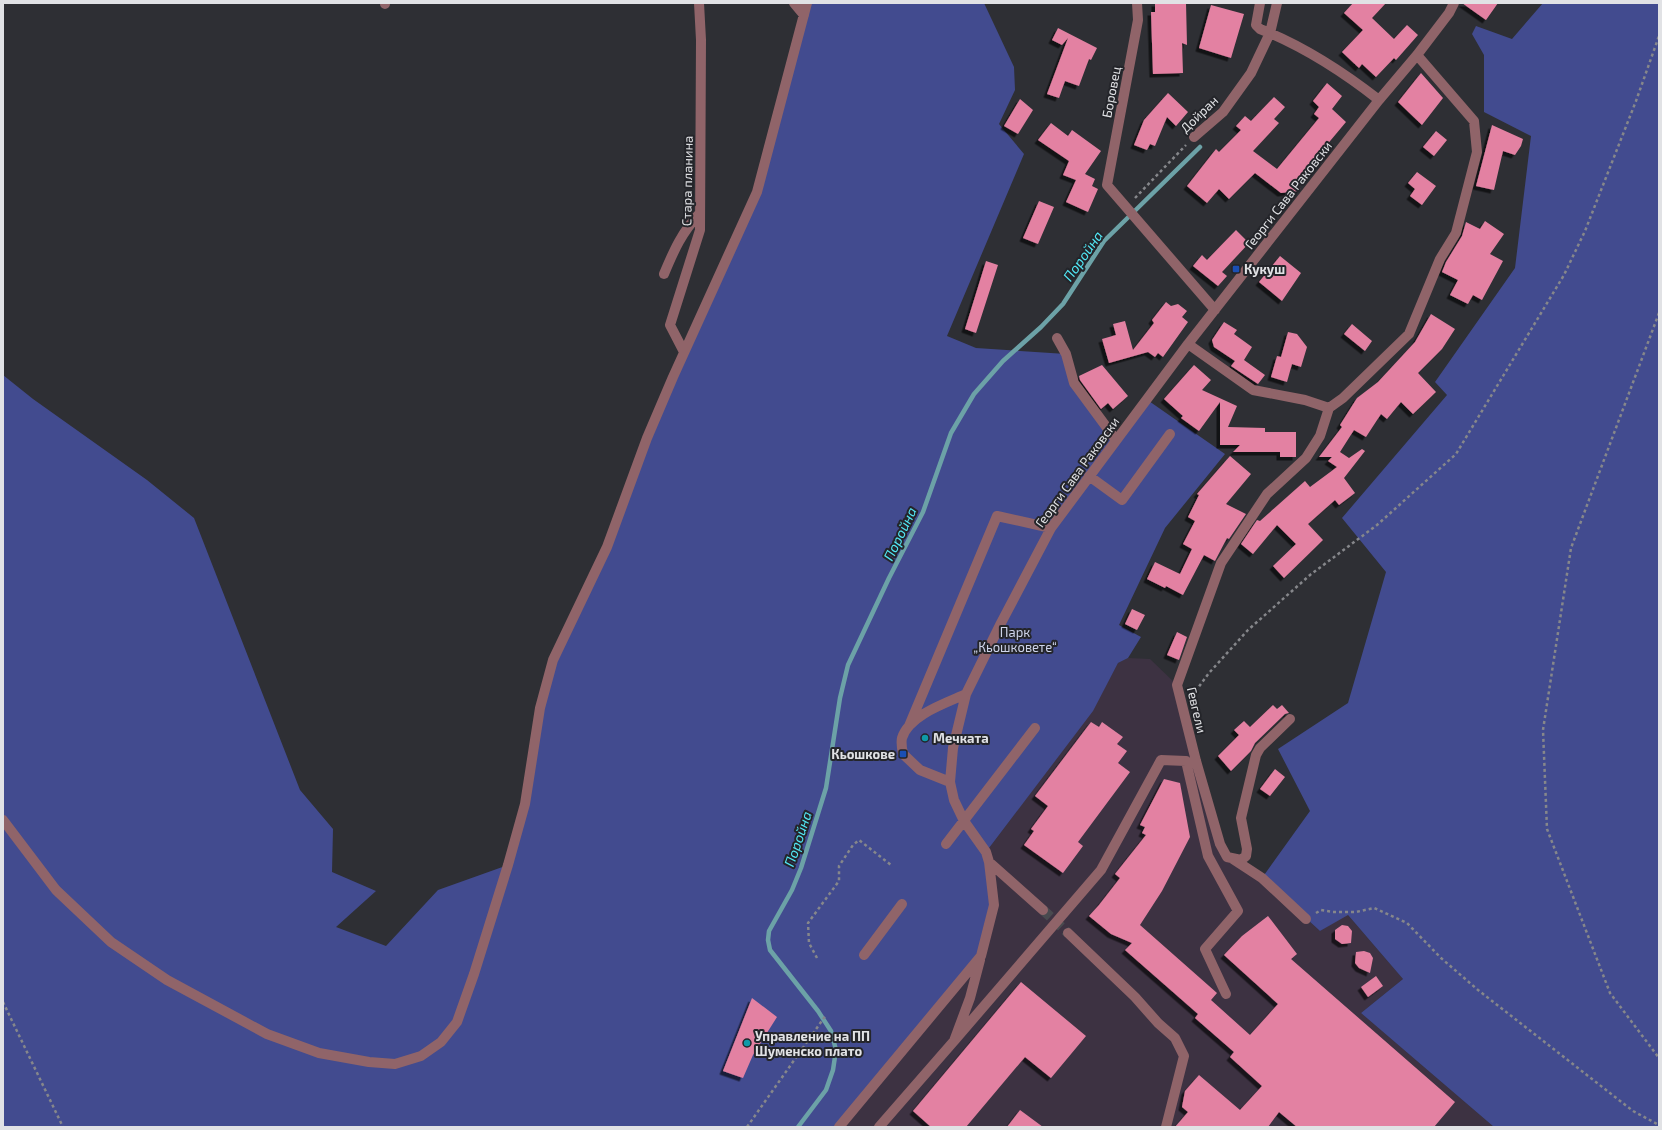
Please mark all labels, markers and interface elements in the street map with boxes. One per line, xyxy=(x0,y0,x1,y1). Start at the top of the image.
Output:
street label: Боровец xyxy=(1098,65,1124,119)
street label: Дойран xyxy=(1177,92,1221,136)
street label: Стара планина xyxy=(678,136,696,226)
street label: Георги Сава Раковски xyxy=(1241,138,1335,252)
water label: Поройна xyxy=(1059,227,1106,284)
place label: Кукуш xyxy=(1244,261,1285,277)
marker: Кукуш xyxy=(1231,264,1241,274)
street label: Георги Сава Раковски xyxy=(1032,414,1122,530)
water label: Поройна xyxy=(879,504,920,563)
park label: Парк „Кьошковете“ xyxy=(973,624,1057,655)
street label: Гевгели xyxy=(1184,685,1210,735)
place label: Мечката xyxy=(933,730,989,746)
marker: Мечката xyxy=(920,733,930,743)
place label: Кьошкове xyxy=(831,746,895,762)
marker: Кьошкове xyxy=(898,749,908,759)
water label: Поройна xyxy=(780,809,815,869)
place label: Управление на ПП Шуменско плато xyxy=(755,1028,870,1059)
marker: Управление на ПП Шуменско плато xyxy=(742,1038,752,1048)

